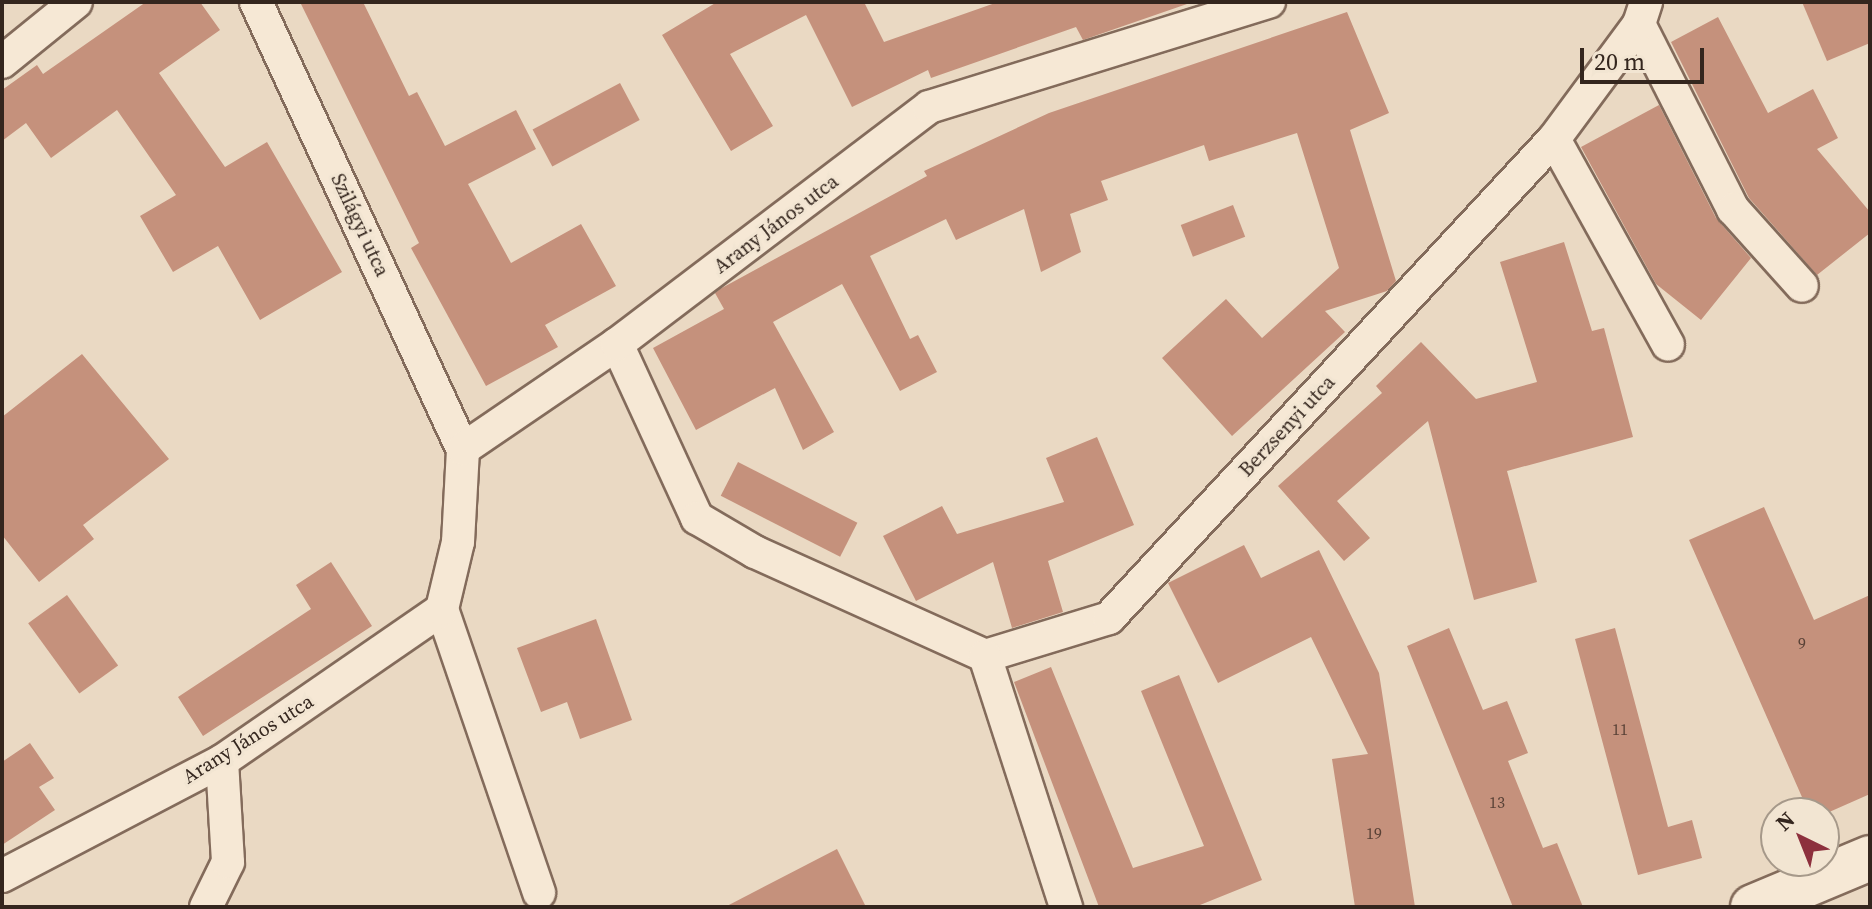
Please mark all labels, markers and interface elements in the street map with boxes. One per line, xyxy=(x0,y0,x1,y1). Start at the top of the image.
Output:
scale bar xyxy=(1584,32,1708,82)
text: 20 m xyxy=(1594,45,1645,78)
street label: Arany János utca xyxy=(709,169,843,279)
street label: Szilágyi utca xyxy=(326,170,394,280)
street label: Berzsenyi utca xyxy=(1234,370,1340,482)
house number: 9 xyxy=(1798,633,1806,653)
street label: Arany János utca xyxy=(178,689,318,789)
house number: 11 xyxy=(1612,719,1628,739)
house number: 13 xyxy=(1489,792,1505,812)
north arrow xyxy=(1760,797,1840,877)
text: N xyxy=(1769,804,1801,837)
house number: 19 xyxy=(1366,823,1382,843)

